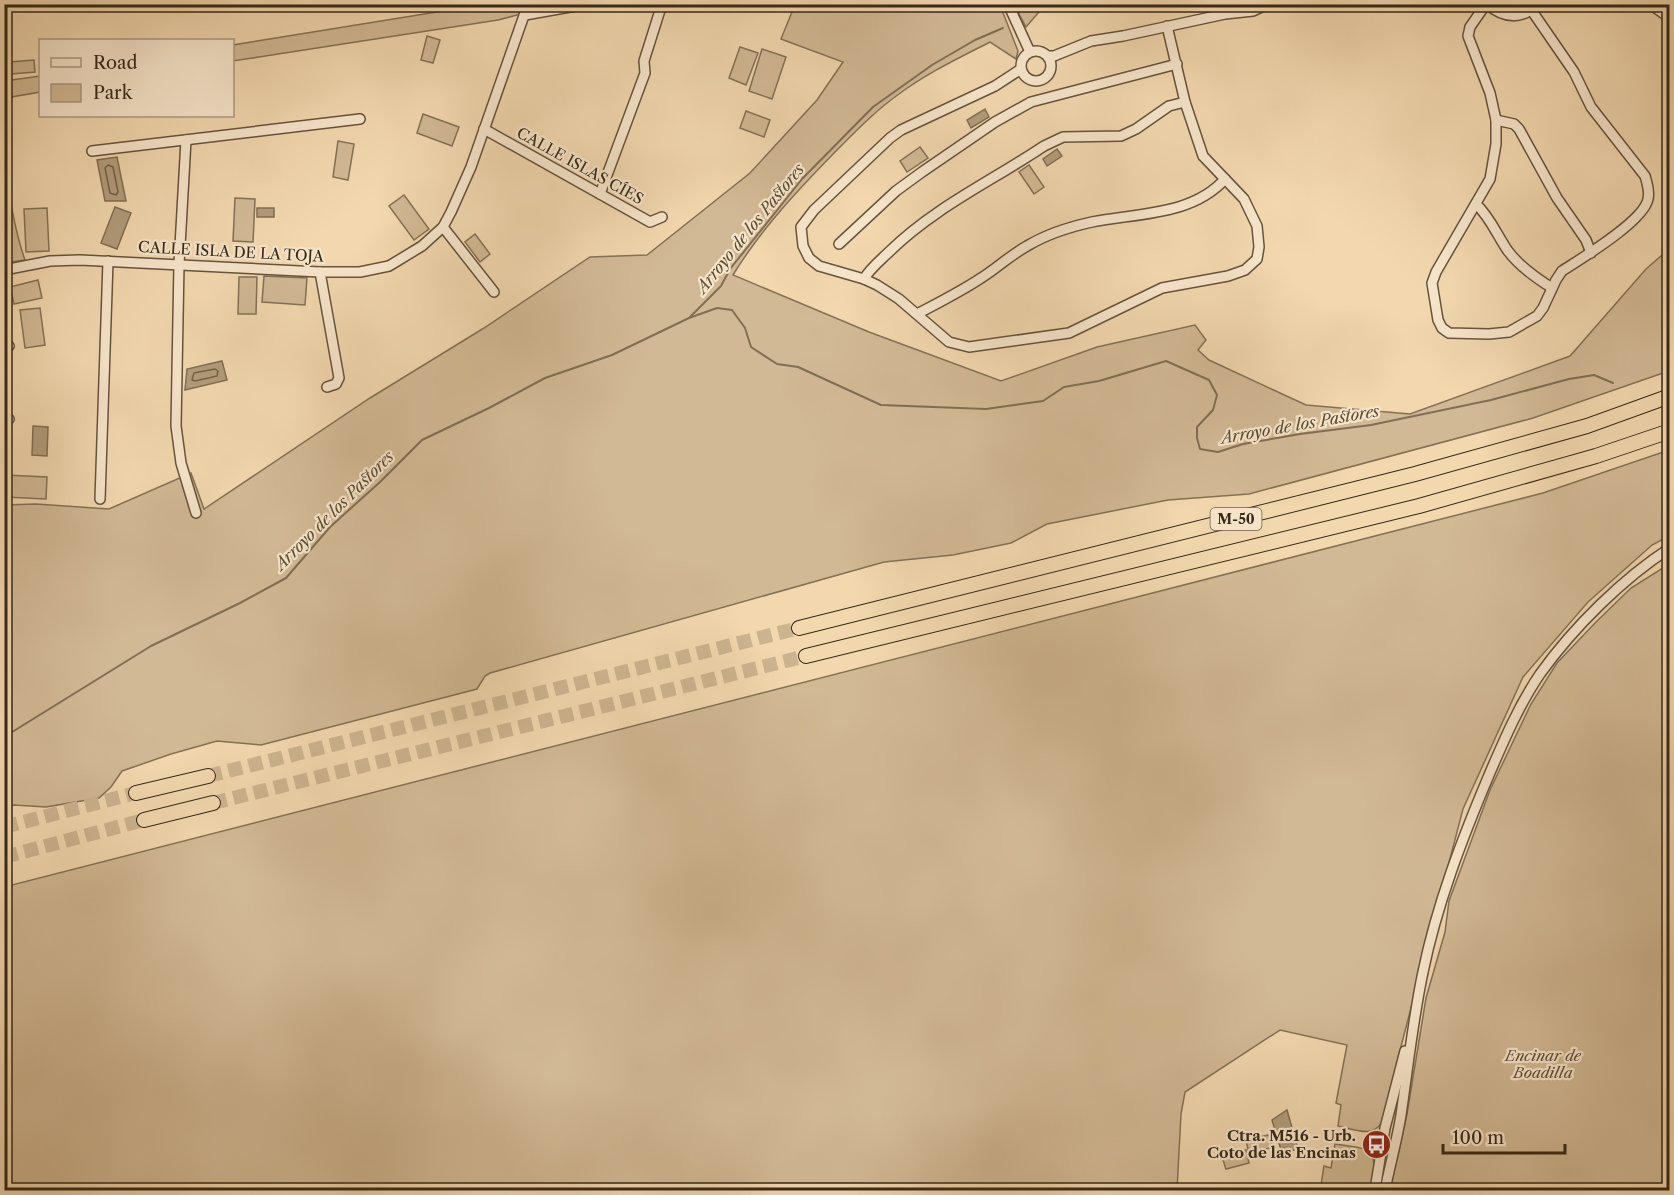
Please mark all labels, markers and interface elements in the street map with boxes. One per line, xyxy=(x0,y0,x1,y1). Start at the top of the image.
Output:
legend xyxy=(39,39,234,117)
text: Road xyxy=(93,52,138,74)
text: Park xyxy=(93,82,134,104)
street label: CALLE ISLAS CÍES xyxy=(514,123,647,208)
water label: Arroyo de los Pastores xyxy=(690,159,808,299)
street label: CALLE ISLA DE LA TOJA xyxy=(138,237,325,266)
water label: Arroyo de los Pastores xyxy=(1216,400,1381,448)
water label: Arroyo de los Pastores xyxy=(268,446,398,576)
road number: M-50 xyxy=(1210,508,1262,530)
park label: Encinar de Boadilla xyxy=(1504,1046,1582,1082)
scale bar xyxy=(1443,1117,1564,1155)
place label: Ctra. M516 - Urb. Coto de las Encinas xyxy=(1207,1126,1356,1162)
text: 100 m xyxy=(1452,1127,1504,1149)
bus stop icon: Ctra. M516 - Urb. Coto de las Encinas xyxy=(1361,1129,1393,1161)

